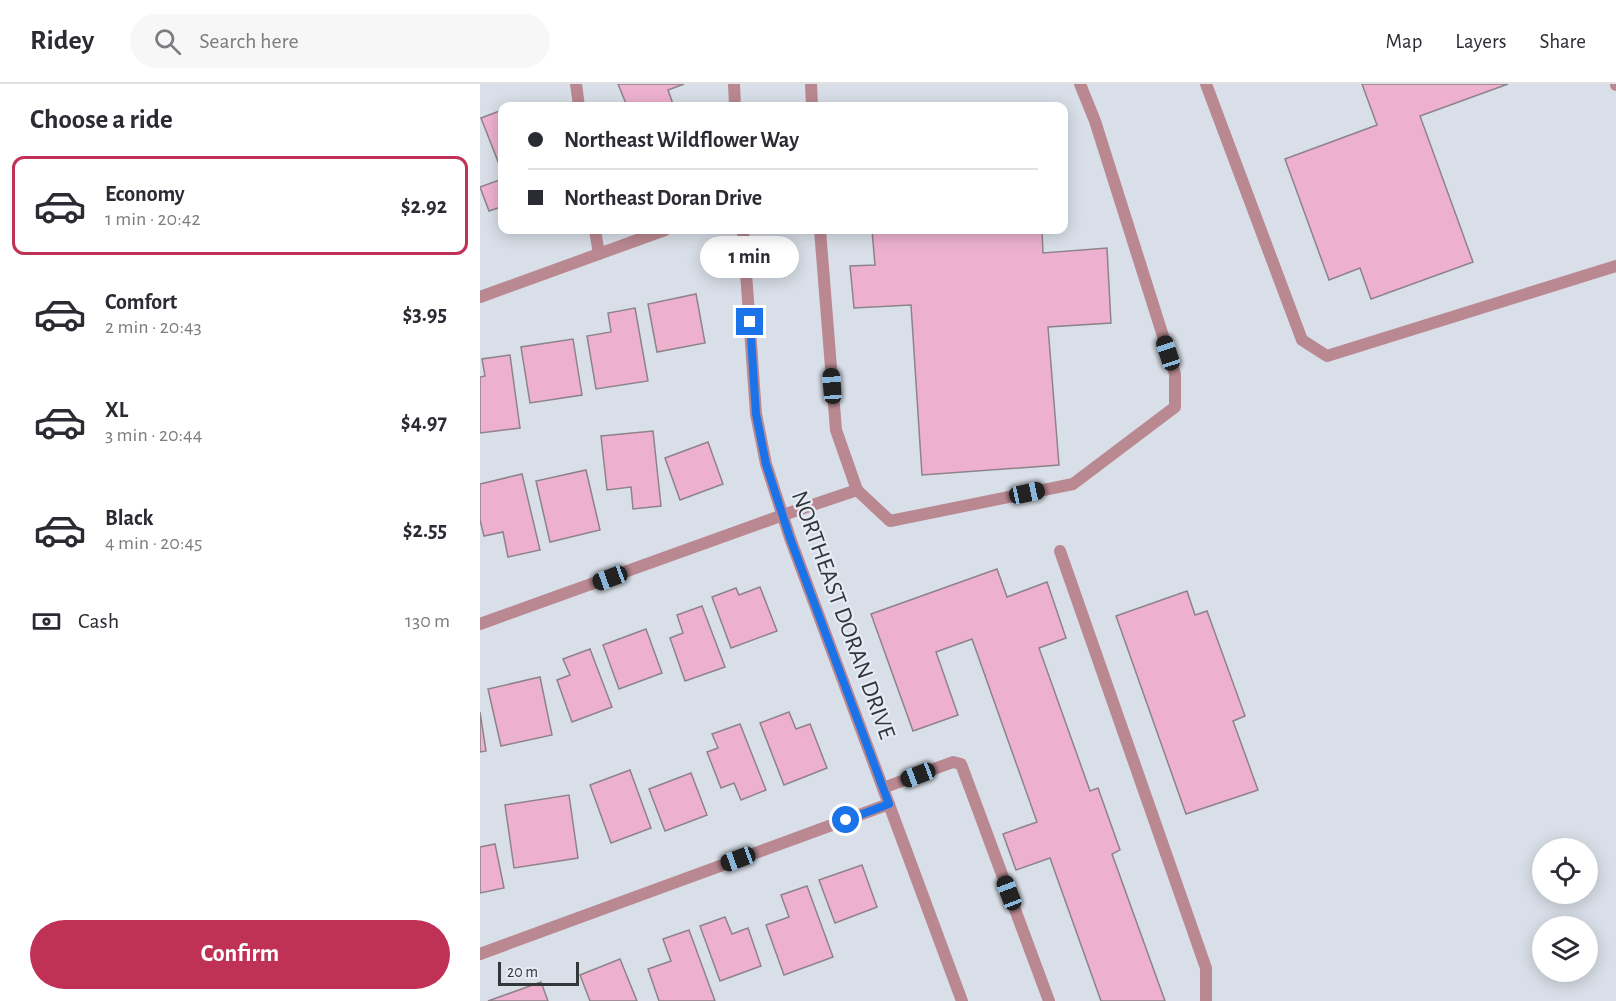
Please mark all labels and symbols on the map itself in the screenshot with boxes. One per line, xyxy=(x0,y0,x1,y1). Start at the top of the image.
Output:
callout: 1 min xyxy=(700,235,800,277)
route end xyxy=(736,308,763,335)
car xyxy=(1154,333,1182,373)
car xyxy=(822,367,842,405)
car xyxy=(1008,480,1046,506)
street label: NORTHEAST DORAN DRIVE xyxy=(787,488,899,743)
car xyxy=(590,563,630,593)
car xyxy=(898,760,938,790)
route start xyxy=(832,806,859,833)
car xyxy=(718,844,758,874)
car xyxy=(994,873,1024,913)
scale bar xyxy=(498,959,579,986)

